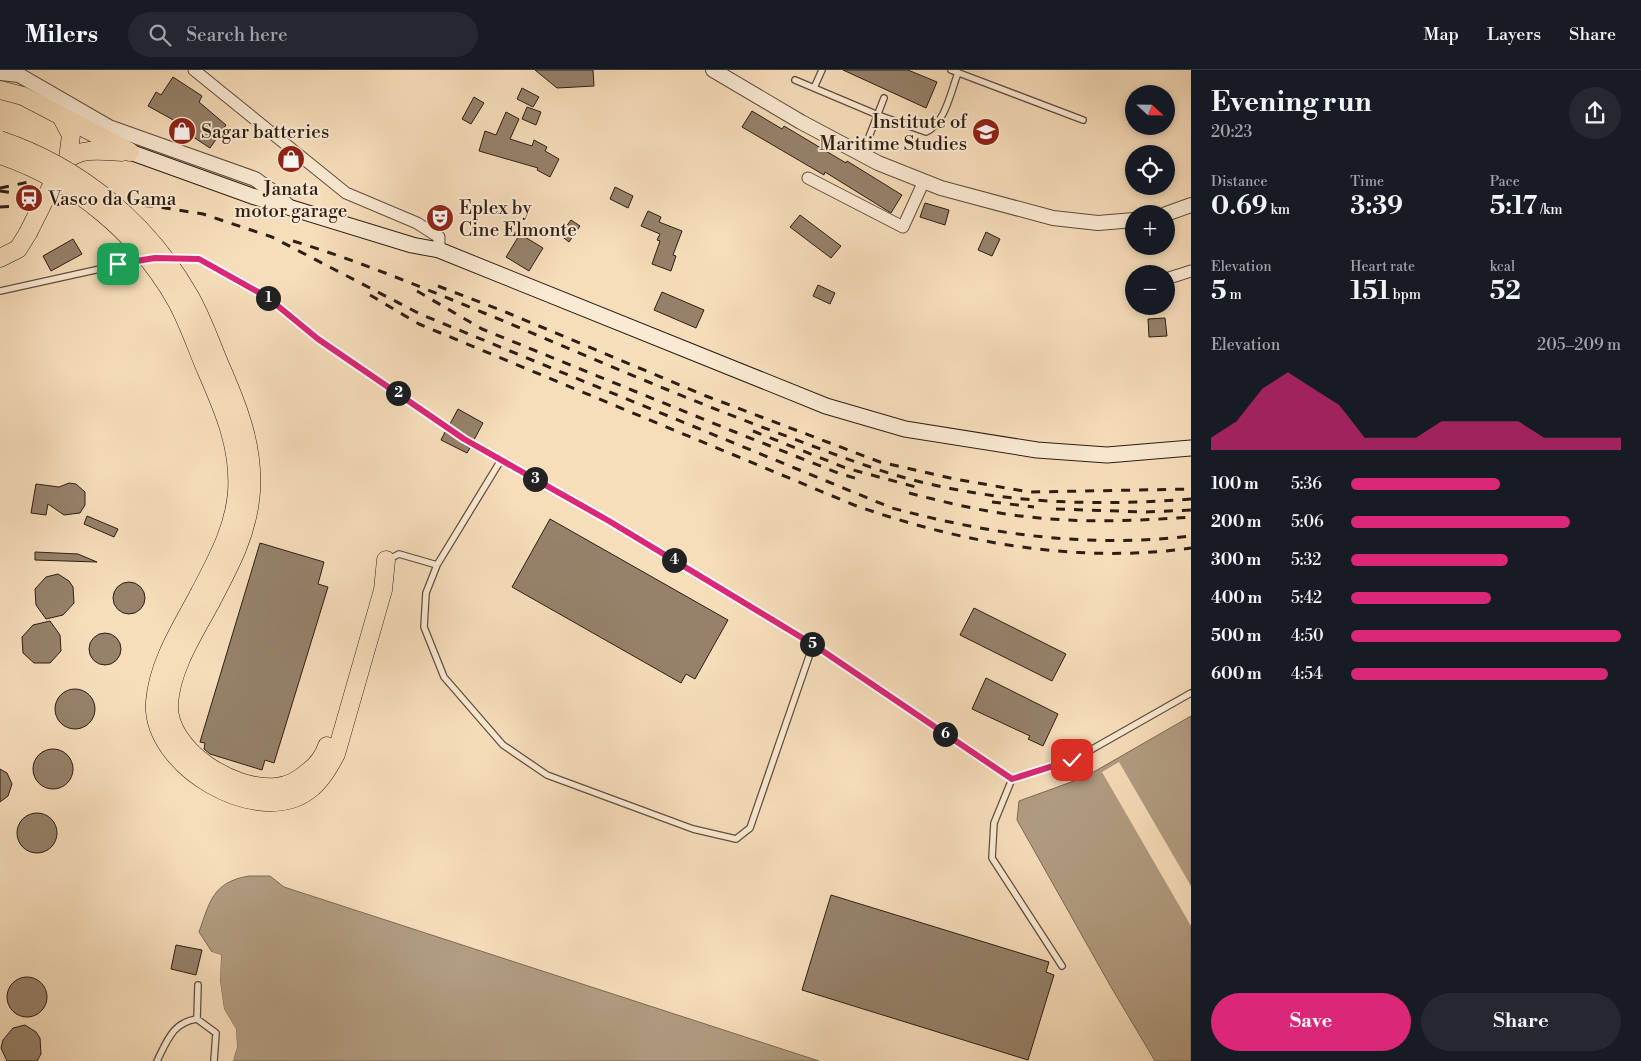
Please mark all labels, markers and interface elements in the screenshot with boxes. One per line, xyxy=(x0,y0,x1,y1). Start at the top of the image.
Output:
search box xyxy=(128,12,478,57)
text: Milers xyxy=(25,20,98,50)
icon: search xyxy=(146,21,174,49)
text: Search here xyxy=(186,23,288,47)
text: Map xyxy=(1424,23,1459,46)
text: Layers xyxy=(1487,23,1541,46)
text: Share xyxy=(1569,23,1616,46)
north arrow xyxy=(1125,85,1175,135)
map controls xyxy=(1125,85,1175,315)
text: Evening run xyxy=(1211,85,1372,120)
button: share xyxy=(1569,87,1621,139)
place label: Institute of Maritime Studies xyxy=(819,110,968,156)
shop icon: Sagar batteries xyxy=(167,116,197,146)
school or university icon: Institute of Maritime Studies xyxy=(971,117,1001,147)
place label: Sagar batteries xyxy=(201,120,329,144)
text: 20:23 xyxy=(1211,122,1252,142)
shop icon: Janata motor garage xyxy=(276,144,306,174)
button: locate xyxy=(1125,145,1175,195)
text: Distance xyxy=(1211,173,1268,191)
text: Time xyxy=(1350,173,1384,191)
text: Pace xyxy=(1490,173,1520,191)
place label: Janata motor garage xyxy=(235,177,347,223)
station icon: Vasco da Gama xyxy=(14,183,44,213)
place label: Vasco da Gama xyxy=(47,187,177,211)
text: 0.69 xyxy=(1211,191,1268,222)
text: 3:39 xyxy=(1350,191,1403,222)
text: 5:17 xyxy=(1490,191,1537,222)
place label: Eplex by Cine Elmonte xyxy=(459,196,577,242)
text: km xyxy=(1268,201,1290,219)
text: /km xyxy=(1537,201,1562,219)
theatre icon: Eplex by Cine Elmonte xyxy=(425,203,455,233)
button: + xyxy=(1125,205,1175,255)
pin xyxy=(97,243,139,285)
icon: arrive xyxy=(104,250,132,278)
text: Elevation xyxy=(1211,258,1272,276)
text: Heart rate xyxy=(1350,258,1415,276)
text: kcal xyxy=(1490,258,1515,276)
button: − xyxy=(1125,265,1175,315)
text: 5 xyxy=(1211,276,1227,307)
text: 151 xyxy=(1350,276,1390,307)
text: 52 xyxy=(1490,276,1521,307)
pin: 1 xyxy=(256,286,280,310)
text: m xyxy=(1227,286,1242,304)
text: bpm xyxy=(1390,286,1421,304)
text: 1 xyxy=(265,289,272,307)
text: Elevation xyxy=(1211,335,1280,355)
text: 205–209 m xyxy=(1537,335,1621,355)
pin: 2 xyxy=(386,380,410,406)
text: 2 xyxy=(394,384,403,402)
pin: 3 xyxy=(522,466,548,492)
text: 3 xyxy=(531,470,540,488)
text: 100 m xyxy=(1211,474,1259,494)
text: 5:36 xyxy=(1291,474,1322,494)
text: 200 m xyxy=(1211,512,1261,532)
text: 5:06 xyxy=(1291,512,1324,532)
pin: 4 xyxy=(662,548,686,572)
text: 300 m xyxy=(1211,550,1261,570)
text: 5:32 xyxy=(1291,550,1321,570)
text: 4 xyxy=(670,551,679,569)
text: 400 m xyxy=(1211,588,1262,608)
text: 5:42 xyxy=(1291,588,1322,608)
text: 500 m xyxy=(1211,626,1261,646)
text: 4:50 xyxy=(1291,626,1324,646)
pin: 5 xyxy=(800,632,824,656)
text: 5 xyxy=(808,635,817,653)
text: 600 m xyxy=(1211,664,1261,684)
text: 4:54 xyxy=(1291,664,1323,684)
pin: 6 xyxy=(932,722,958,746)
text: 6 xyxy=(941,725,950,743)
pin xyxy=(1051,739,1093,781)
icon: check xyxy=(1058,746,1086,774)
button: Save xyxy=(1211,993,1411,1051)
button: Share xyxy=(1421,993,1621,1051)

